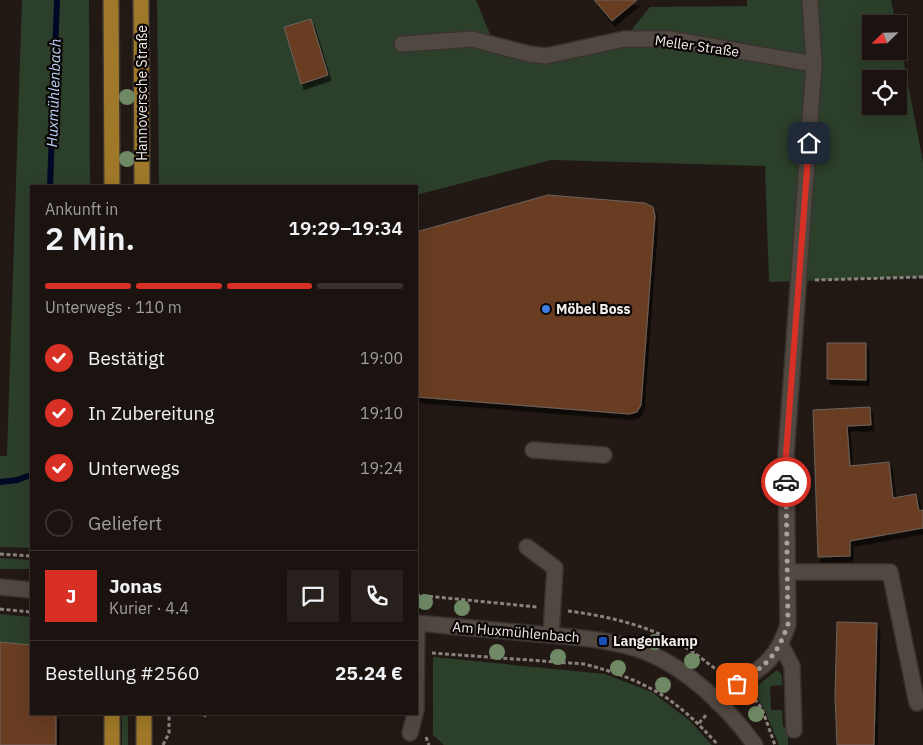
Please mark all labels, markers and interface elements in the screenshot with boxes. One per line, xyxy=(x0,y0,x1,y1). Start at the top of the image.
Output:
north arrow xyxy=(862,15,908,60)
map controls xyxy=(862,15,907,115)
street label: Hannoversche Straße xyxy=(133,25,151,161)
street label: Meller Straße xyxy=(654,31,741,61)
water label: Huxmühlenbach xyxy=(42,38,65,148)
button: locate xyxy=(862,70,907,115)
pin xyxy=(788,122,830,164)
icon: home xyxy=(795,129,823,157)
text: Ankunft in xyxy=(45,199,118,219)
text: 19:29–19:34 xyxy=(289,216,403,240)
text: 2 Min. xyxy=(45,217,135,259)
text: Unterwegs · 110 m xyxy=(45,297,182,317)
place label: Möbel Boss xyxy=(556,300,631,318)
marker: Möbel Boss xyxy=(540,303,552,315)
icon: check xyxy=(45,344,73,372)
text: Bestätigt xyxy=(88,346,165,370)
text: 19:00 xyxy=(360,348,403,368)
icon: check xyxy=(45,399,73,427)
text: In Zubereitung xyxy=(88,401,214,425)
text: 19:10 xyxy=(360,403,403,423)
icon: check xyxy=(45,454,73,482)
text: Unterwegs xyxy=(88,456,180,480)
courier xyxy=(761,457,811,507)
text: 19:24 xyxy=(360,458,403,478)
icon: car xyxy=(772,468,800,496)
text: Geliefert xyxy=(88,511,162,535)
button: chat xyxy=(287,570,339,622)
button: phone xyxy=(351,570,403,622)
text: Jonas xyxy=(109,574,162,598)
text: J xyxy=(66,584,76,608)
text: Kurier · 4.4 xyxy=(109,598,189,618)
street label: Am Huxmühlenbach xyxy=(452,617,580,647)
place label: Langenkamp xyxy=(613,632,698,650)
marker: Langenkamp xyxy=(597,635,609,647)
text: Bestellung #2560 xyxy=(45,661,199,685)
text: 25.24 € xyxy=(335,661,403,685)
pin xyxy=(716,663,758,705)
icon: bag xyxy=(723,670,751,698)

